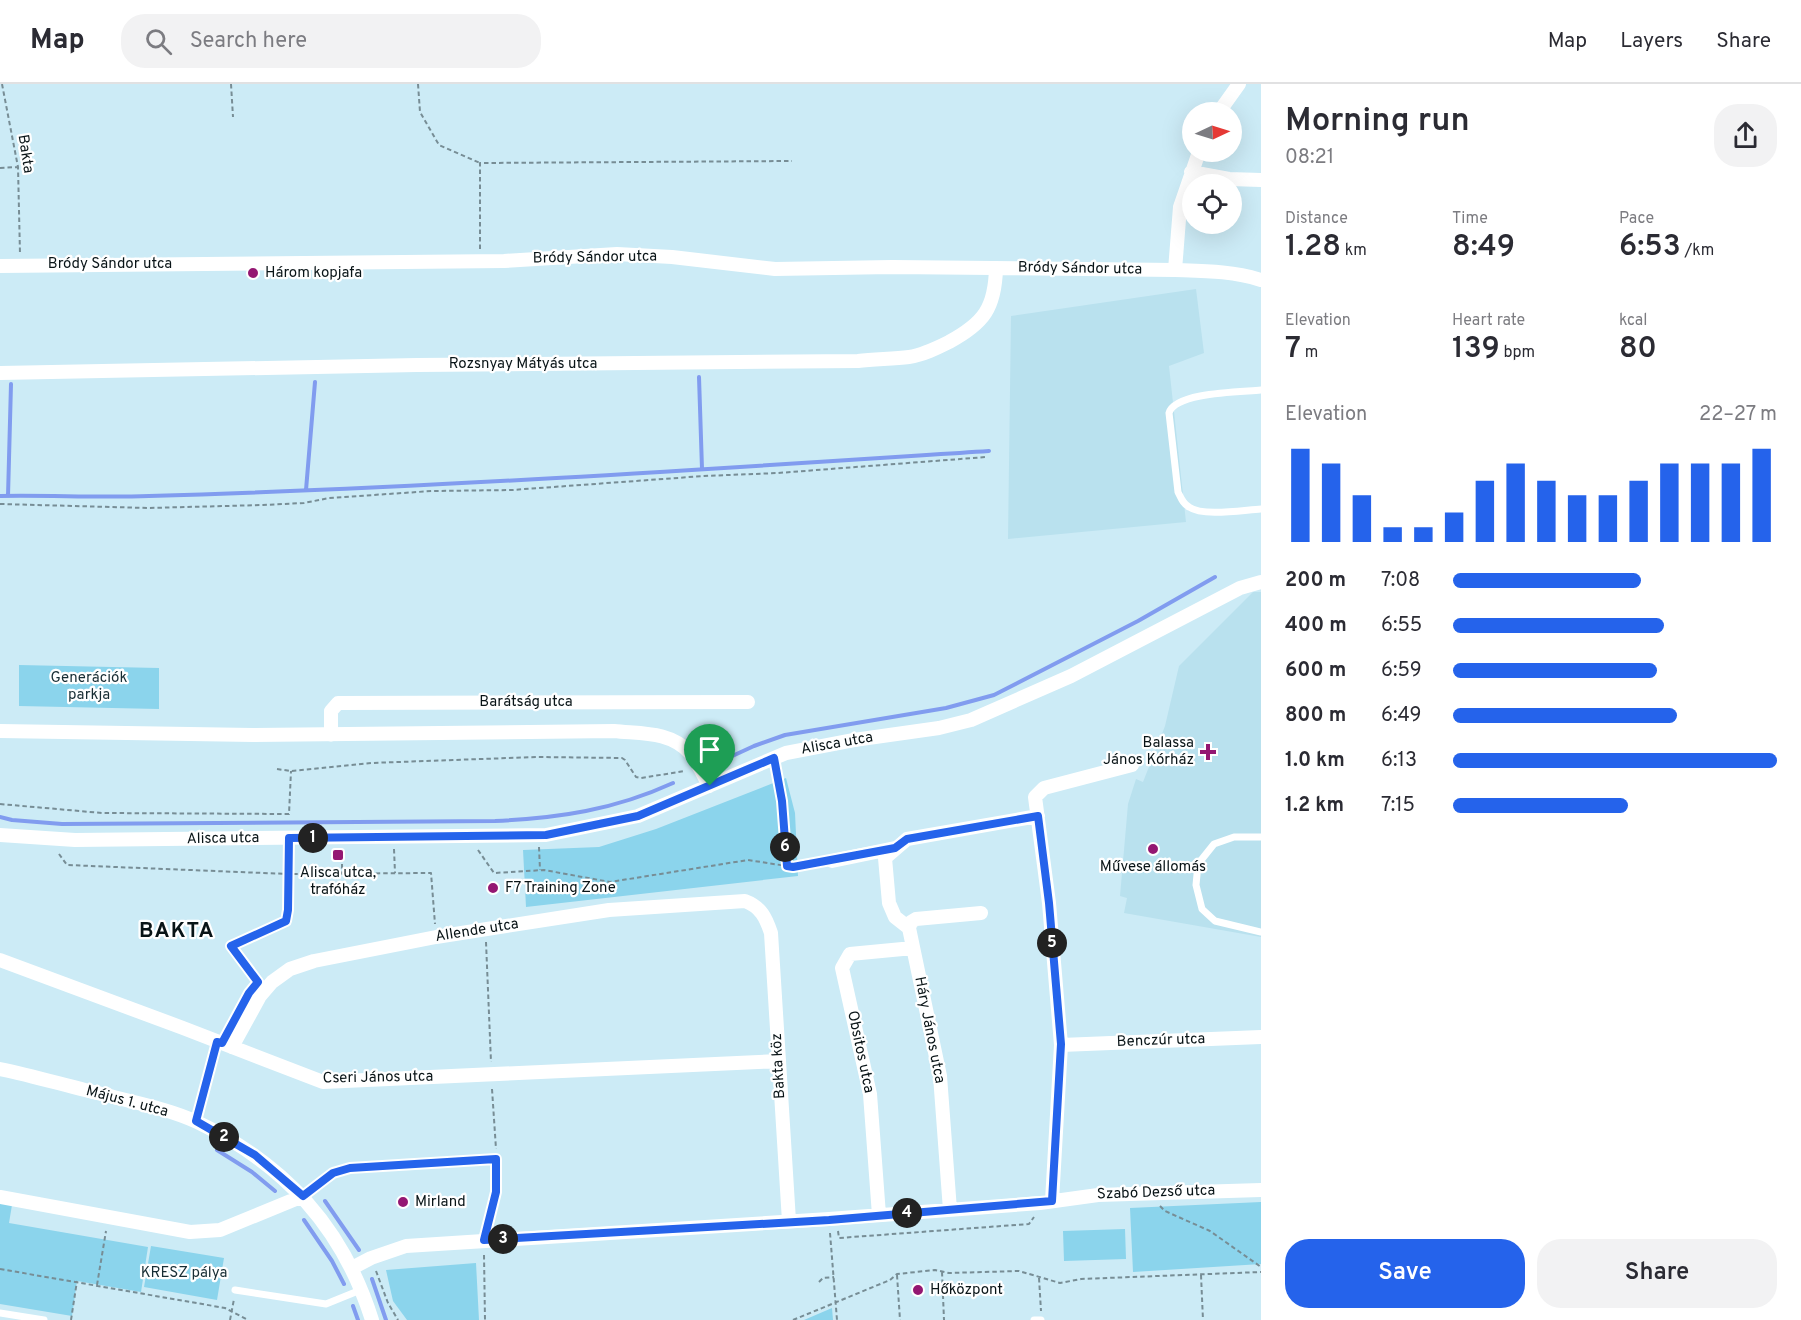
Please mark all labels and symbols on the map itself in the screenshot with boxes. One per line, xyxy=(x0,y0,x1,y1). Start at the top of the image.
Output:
north arrow xyxy=(1182,102,1242,162)
street label: Bakta xyxy=(13,133,37,175)
street label: Bródy Sándor utca xyxy=(533,247,657,269)
street label: Bródy Sándor utca xyxy=(48,255,172,274)
street label: Bródy Sándor utca xyxy=(1018,258,1142,280)
place label: Három kopjafa xyxy=(265,264,362,283)
marker: Három kopjafa xyxy=(246,266,260,280)
street label: Rozsnyay Mátyás utca xyxy=(449,355,597,374)
park label: Generációk parkja xyxy=(51,669,127,705)
street label: Barátság utca xyxy=(479,693,573,712)
pin xyxy=(684,724,735,786)
street label: Alisca utca xyxy=(800,728,874,760)
place label: Balassa János Kórház xyxy=(1103,734,1194,770)
marker: Balassa János Kórház xyxy=(1199,743,1217,761)
pin: 1 xyxy=(298,823,328,853)
street label: Alisca utca xyxy=(186,829,260,849)
pin: 6 xyxy=(770,832,800,862)
marker: Művese állomás xyxy=(1146,842,1160,856)
marker: Alisca utca, trafóház xyxy=(331,848,345,862)
place label: Művese állomás xyxy=(1100,858,1206,877)
place label: Alisca utca, trafóház xyxy=(300,864,376,900)
place label: F7 Training Zone xyxy=(505,879,616,898)
marker: F7 Training Zone xyxy=(486,881,500,895)
street label: Allende utca xyxy=(434,915,520,947)
district label: BAKTA xyxy=(139,918,215,945)
pin: 5 xyxy=(1037,928,1067,958)
street label: Háry János utca xyxy=(909,975,949,1085)
street label: Obsitos utca xyxy=(842,1009,878,1095)
street label: Benczúr utca xyxy=(1116,1030,1206,1052)
street label: Bakta köz xyxy=(768,1033,790,1099)
street label: Cseri János utca xyxy=(323,1068,433,1088)
street label: Május 1. utca xyxy=(84,1082,170,1122)
pin: 2 xyxy=(209,1122,239,1152)
street label: Szabó Dezső utca xyxy=(1096,1181,1216,1205)
place label: Mirland xyxy=(415,1193,466,1212)
marker: Mirland xyxy=(396,1195,410,1209)
pin: 4 xyxy=(892,1198,922,1228)
pin: 3 xyxy=(488,1224,518,1254)
park label: KRESZ pálya xyxy=(141,1264,227,1283)
place label: Hőközpont xyxy=(930,1281,1003,1300)
marker: Hőközpont xyxy=(911,1283,925,1297)

